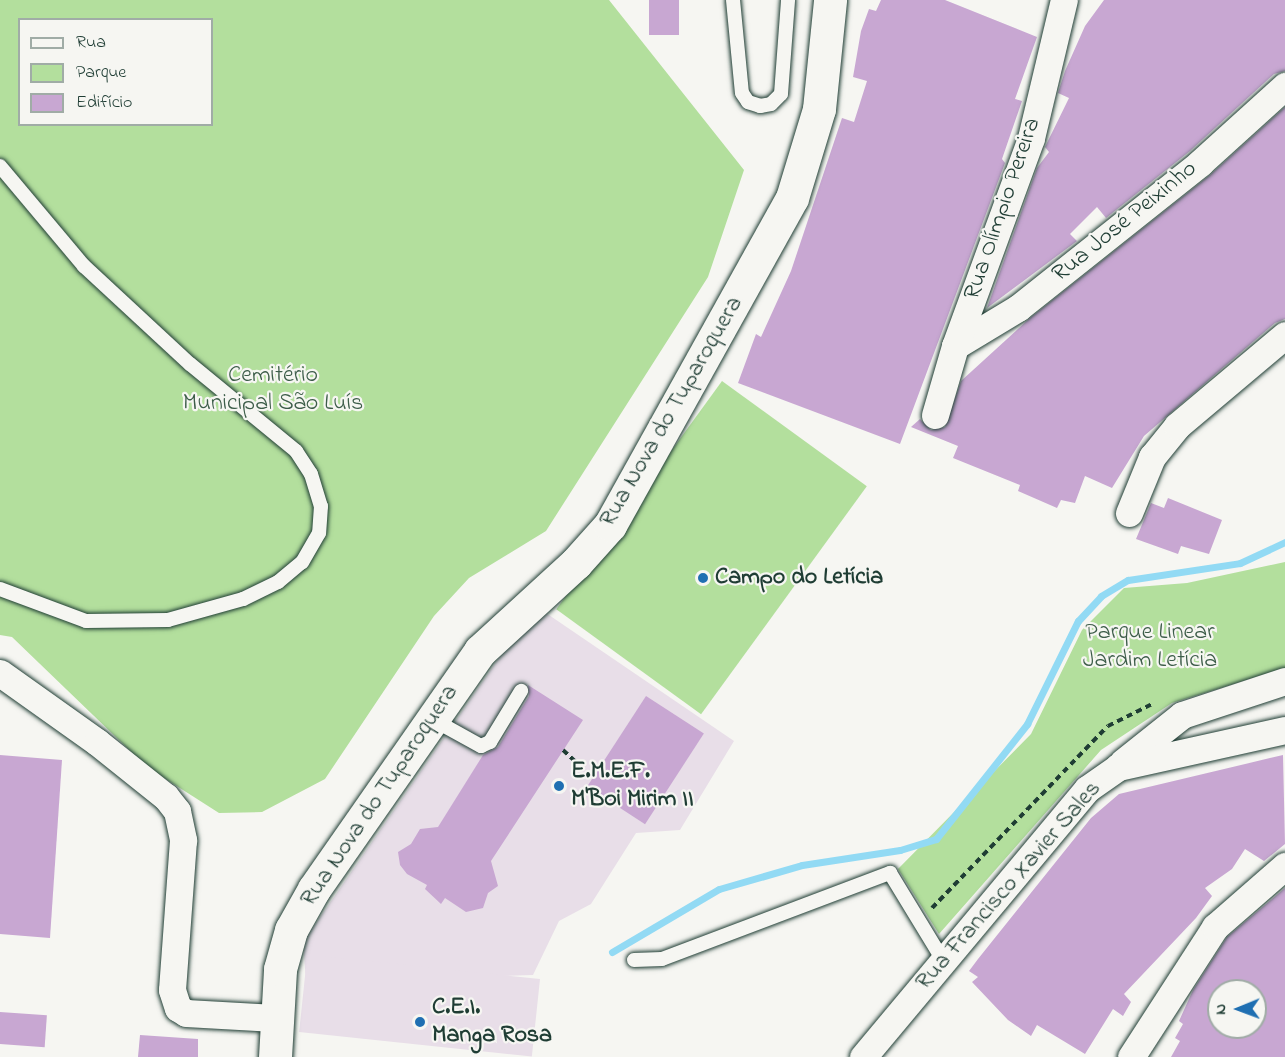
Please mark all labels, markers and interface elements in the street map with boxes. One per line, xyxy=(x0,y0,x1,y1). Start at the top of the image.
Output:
legend xyxy=(18,18,213,126)
text: Rua xyxy=(76,30,106,56)
text: Parque xyxy=(76,60,126,86)
text: Edifício xyxy=(76,90,132,116)
street label: Rua Olímpio Pereira xyxy=(958,114,1048,304)
street label: Rua José Peixinho xyxy=(1047,155,1203,289)
street label: Rua Nova do Tuparoquera xyxy=(594,292,750,532)
park label: Cemitério Municipal São Luís xyxy=(183,362,363,418)
place label: Campo do Letícia xyxy=(715,564,883,592)
marker: Campo do Letícia xyxy=(696,571,710,585)
park label: Parque Linear Jardim Letícia xyxy=(1083,619,1217,675)
street label: Rua Nova do Tuparoquera xyxy=(295,680,465,912)
place label: E.M.E.F. M'Boi Mirim II xyxy=(571,758,694,814)
street label: Rua Francisco Xavier Sales xyxy=(910,775,1108,997)
marker: E.M.E.F. M'Boi Mirim II xyxy=(552,779,566,793)
north arrow xyxy=(1207,979,1267,1039)
place label: C.E.I. Manga Rosa xyxy=(432,994,552,1050)
text: N xyxy=(1209,1004,1233,1015)
marker: C.E.I. Manga Rosa xyxy=(413,1015,427,1029)

